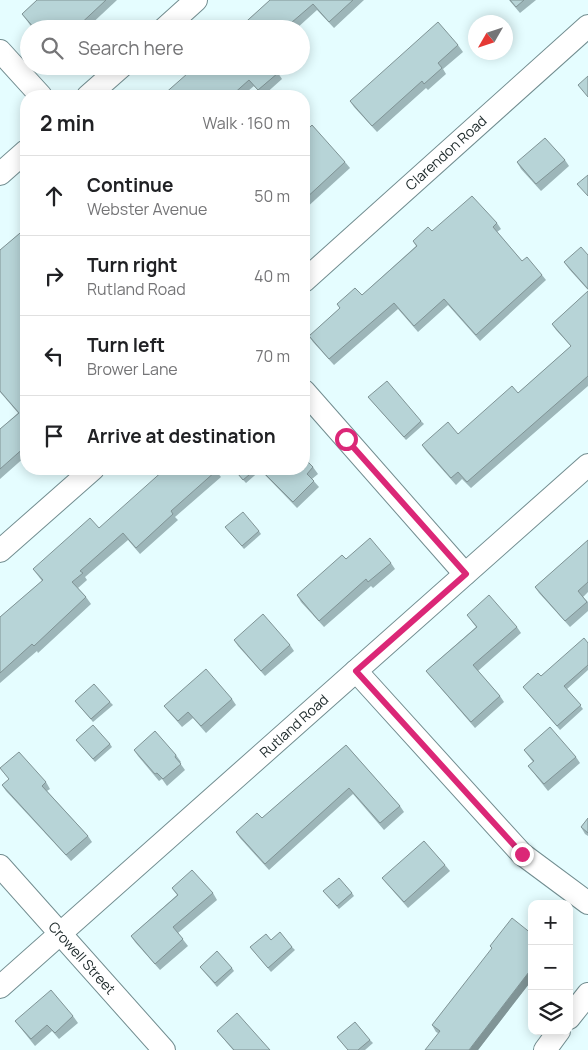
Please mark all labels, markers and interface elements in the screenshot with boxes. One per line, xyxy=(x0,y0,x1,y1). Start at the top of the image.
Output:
north arrow xyxy=(468,15,513,60)
search box xyxy=(20,20,310,75)
icon: search xyxy=(38,34,66,62)
text: Search here xyxy=(78,35,184,61)
text: 2 min xyxy=(40,109,95,137)
street label: Clarendon Road xyxy=(401,111,490,194)
text: Walk · 160 m xyxy=(202,112,290,134)
text: Continue xyxy=(87,172,173,198)
icon: ahead xyxy=(40,182,68,210)
text: 50 m xyxy=(254,185,290,207)
text: Webster Avenue xyxy=(87,198,207,220)
text: Turn right xyxy=(87,252,177,278)
icon: right xyxy=(40,262,68,290)
text: 40 m xyxy=(254,265,290,287)
text: Rutland Road xyxy=(87,278,186,300)
text: Turn left xyxy=(87,332,165,358)
icon: left xyxy=(40,342,68,370)
text: 70 m xyxy=(255,345,290,367)
text: Brower Lane xyxy=(87,358,178,380)
icon: arrive xyxy=(40,422,68,450)
text: Arrive at destination xyxy=(87,423,276,449)
route start xyxy=(335,428,358,451)
street label: Rutland Road xyxy=(255,690,332,762)
route end xyxy=(511,843,534,866)
map controls xyxy=(528,900,573,1035)
button: + xyxy=(528,900,573,945)
street label: Crowell Street xyxy=(45,917,120,999)
button: − xyxy=(528,945,573,990)
button: layers xyxy=(528,990,573,1035)

